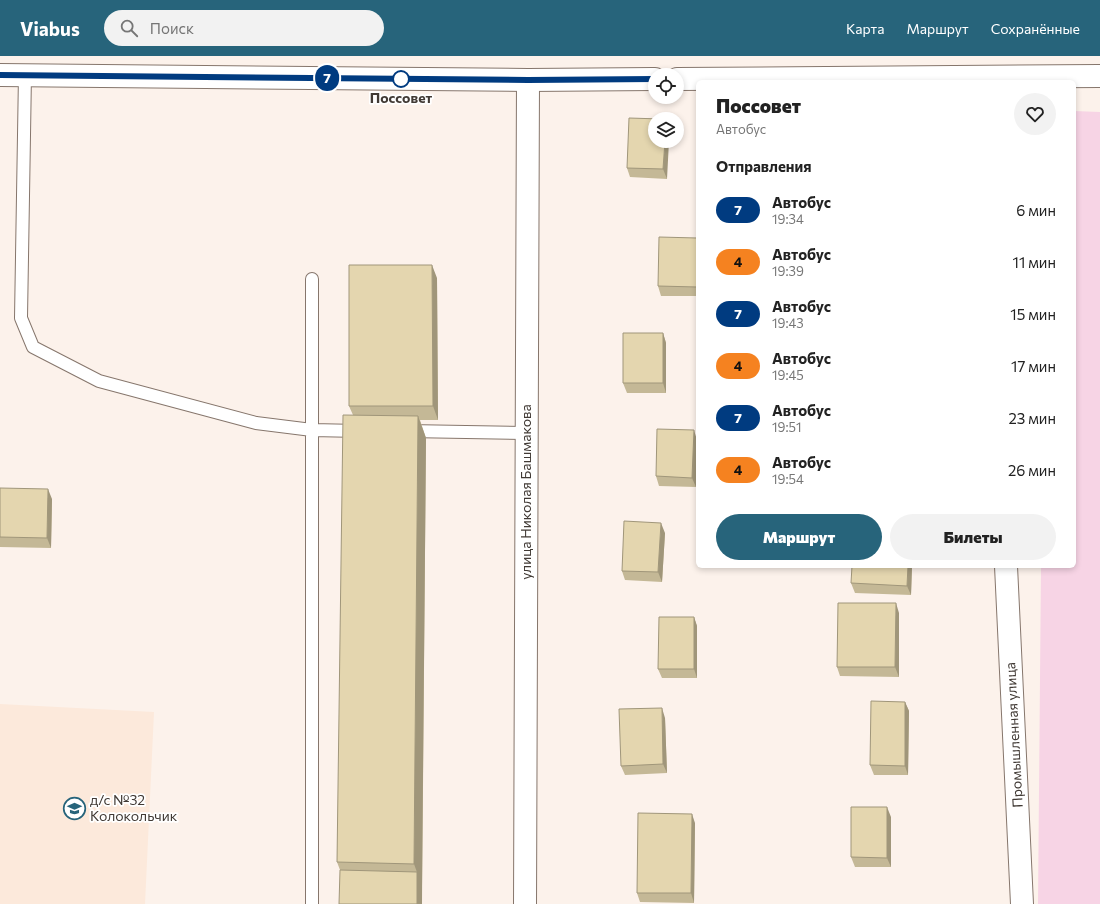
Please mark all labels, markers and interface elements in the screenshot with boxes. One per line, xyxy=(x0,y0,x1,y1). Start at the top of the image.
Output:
search box xyxy=(104,10,384,46)
text: Viabus xyxy=(20,17,80,40)
icon: search xyxy=(118,17,140,39)
text: Поиск xyxy=(150,19,194,37)
text: Карта xyxy=(846,20,884,37)
text: Маршрут xyxy=(906,20,969,37)
text: Сохранённые xyxy=(991,20,1080,37)
line badge: 7 xyxy=(314,65,340,91)
map controls xyxy=(648,68,684,148)
button: locate xyxy=(648,68,684,104)
text: 7 xyxy=(323,69,331,86)
marker: Поссовет xyxy=(392,70,410,88)
place label: Поссовет xyxy=(370,89,433,106)
button: heart xyxy=(1014,93,1056,135)
text: Поссовет xyxy=(716,94,801,117)
button: layers xyxy=(648,112,684,148)
text: Автобус xyxy=(716,121,766,137)
text: Отправления xyxy=(716,157,812,175)
text: Автобус xyxy=(772,193,831,211)
text: 7 xyxy=(734,201,742,218)
text: 6 мин xyxy=(1016,201,1056,219)
text: 19:34 xyxy=(772,211,804,227)
text: Автобус xyxy=(772,245,831,263)
text: 4 xyxy=(734,253,742,270)
text: 11 мин xyxy=(1012,253,1056,271)
text: 19:39 xyxy=(772,263,804,279)
text: Автобус xyxy=(772,297,831,315)
text: 7 xyxy=(734,305,742,322)
text: 15 мин xyxy=(1010,305,1056,323)
text: 19:43 xyxy=(772,315,804,331)
text: Автобус xyxy=(772,349,831,367)
text: 4 xyxy=(734,357,742,374)
text: 17 мин xyxy=(1011,357,1056,375)
text: 19:45 xyxy=(772,367,804,383)
text: Автобус xyxy=(772,401,831,419)
street label: улица Николая Башмакова xyxy=(517,404,534,580)
text: 7 xyxy=(734,409,742,426)
text: 23 мин xyxy=(1008,409,1056,427)
text: 19:51 xyxy=(772,419,802,435)
text: Автобус xyxy=(772,453,831,471)
text: 4 xyxy=(734,461,742,478)
text: 26 мин xyxy=(1008,461,1056,479)
text: 19:54 xyxy=(772,471,804,487)
button: Маршрут xyxy=(716,514,882,560)
button: Билеты xyxy=(890,514,1056,560)
street label: Промышленная улица xyxy=(1001,662,1026,808)
place label: д/с №32 Колокольчик xyxy=(90,791,178,824)
school or university icon: д/с №32 Колокольчик xyxy=(62,795,88,821)

